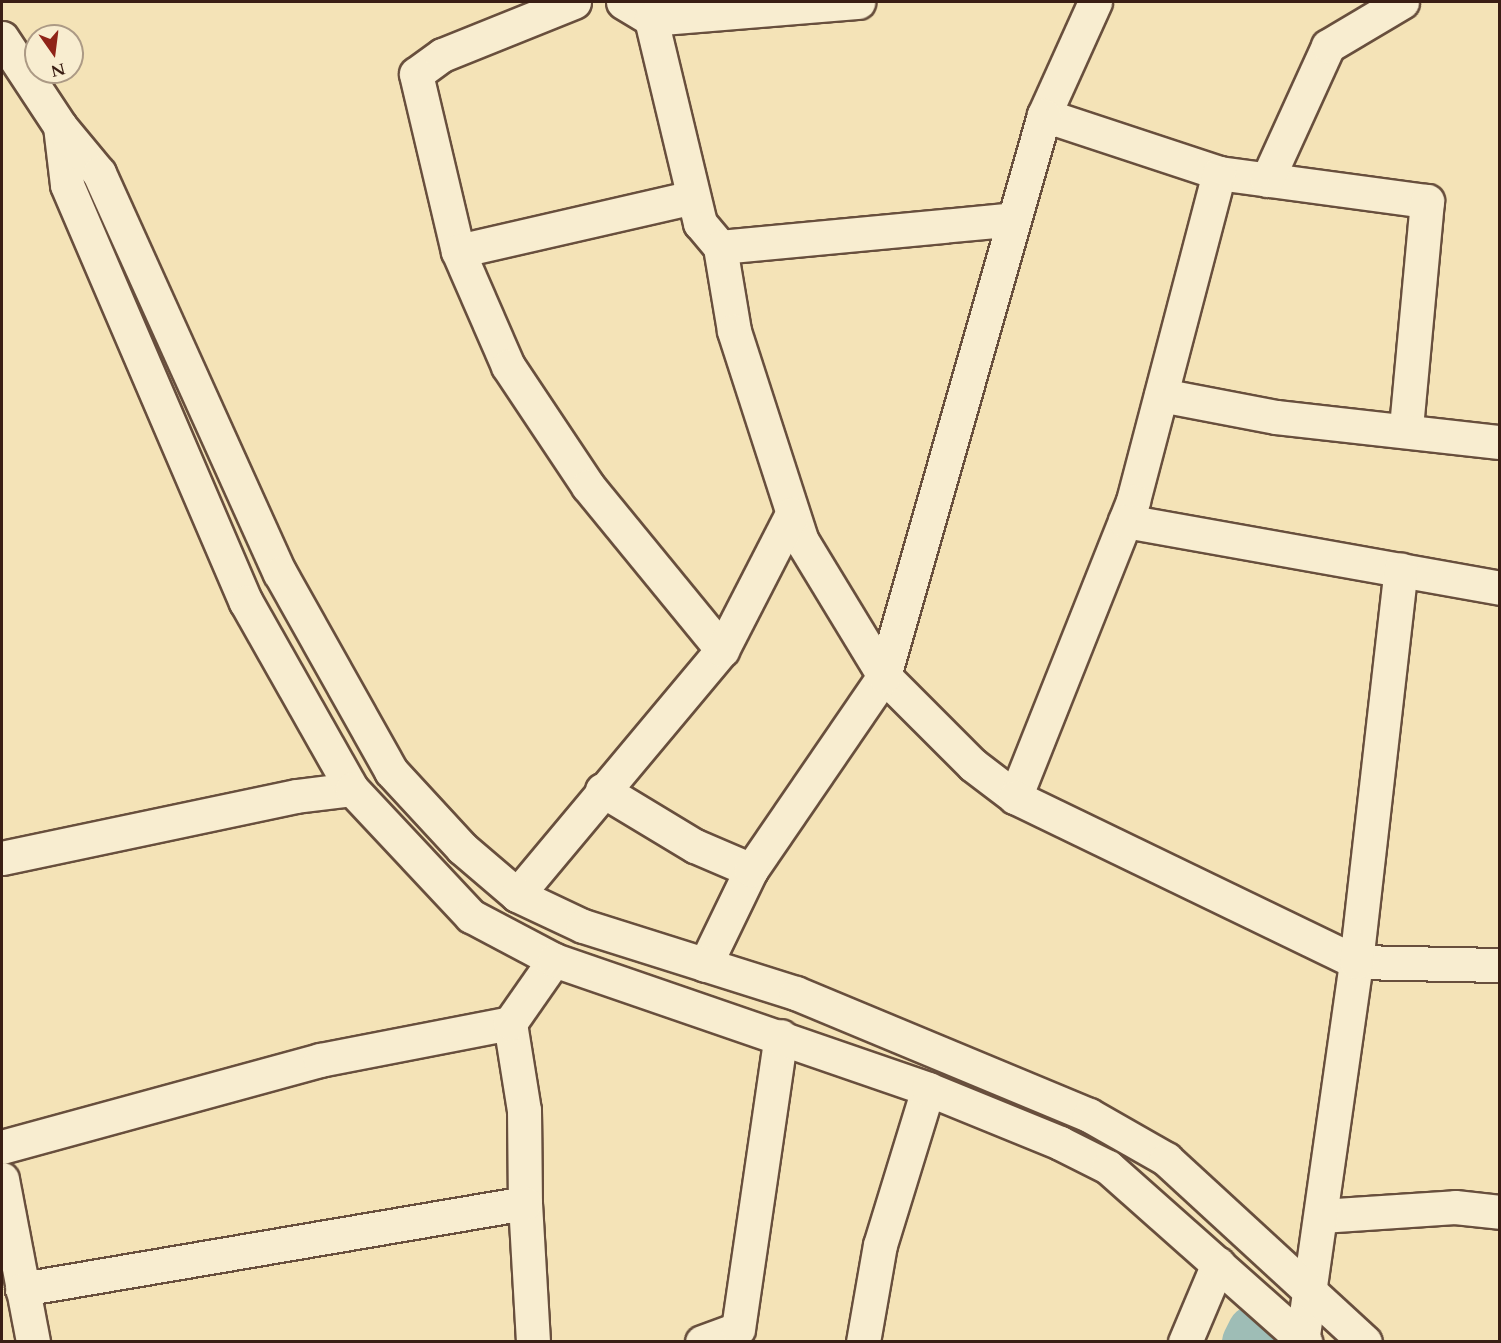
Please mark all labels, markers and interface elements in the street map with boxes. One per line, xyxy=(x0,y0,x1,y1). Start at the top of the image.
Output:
north arrow xyxy=(24,24,84,84)
text: N xyxy=(48,57,67,82)

